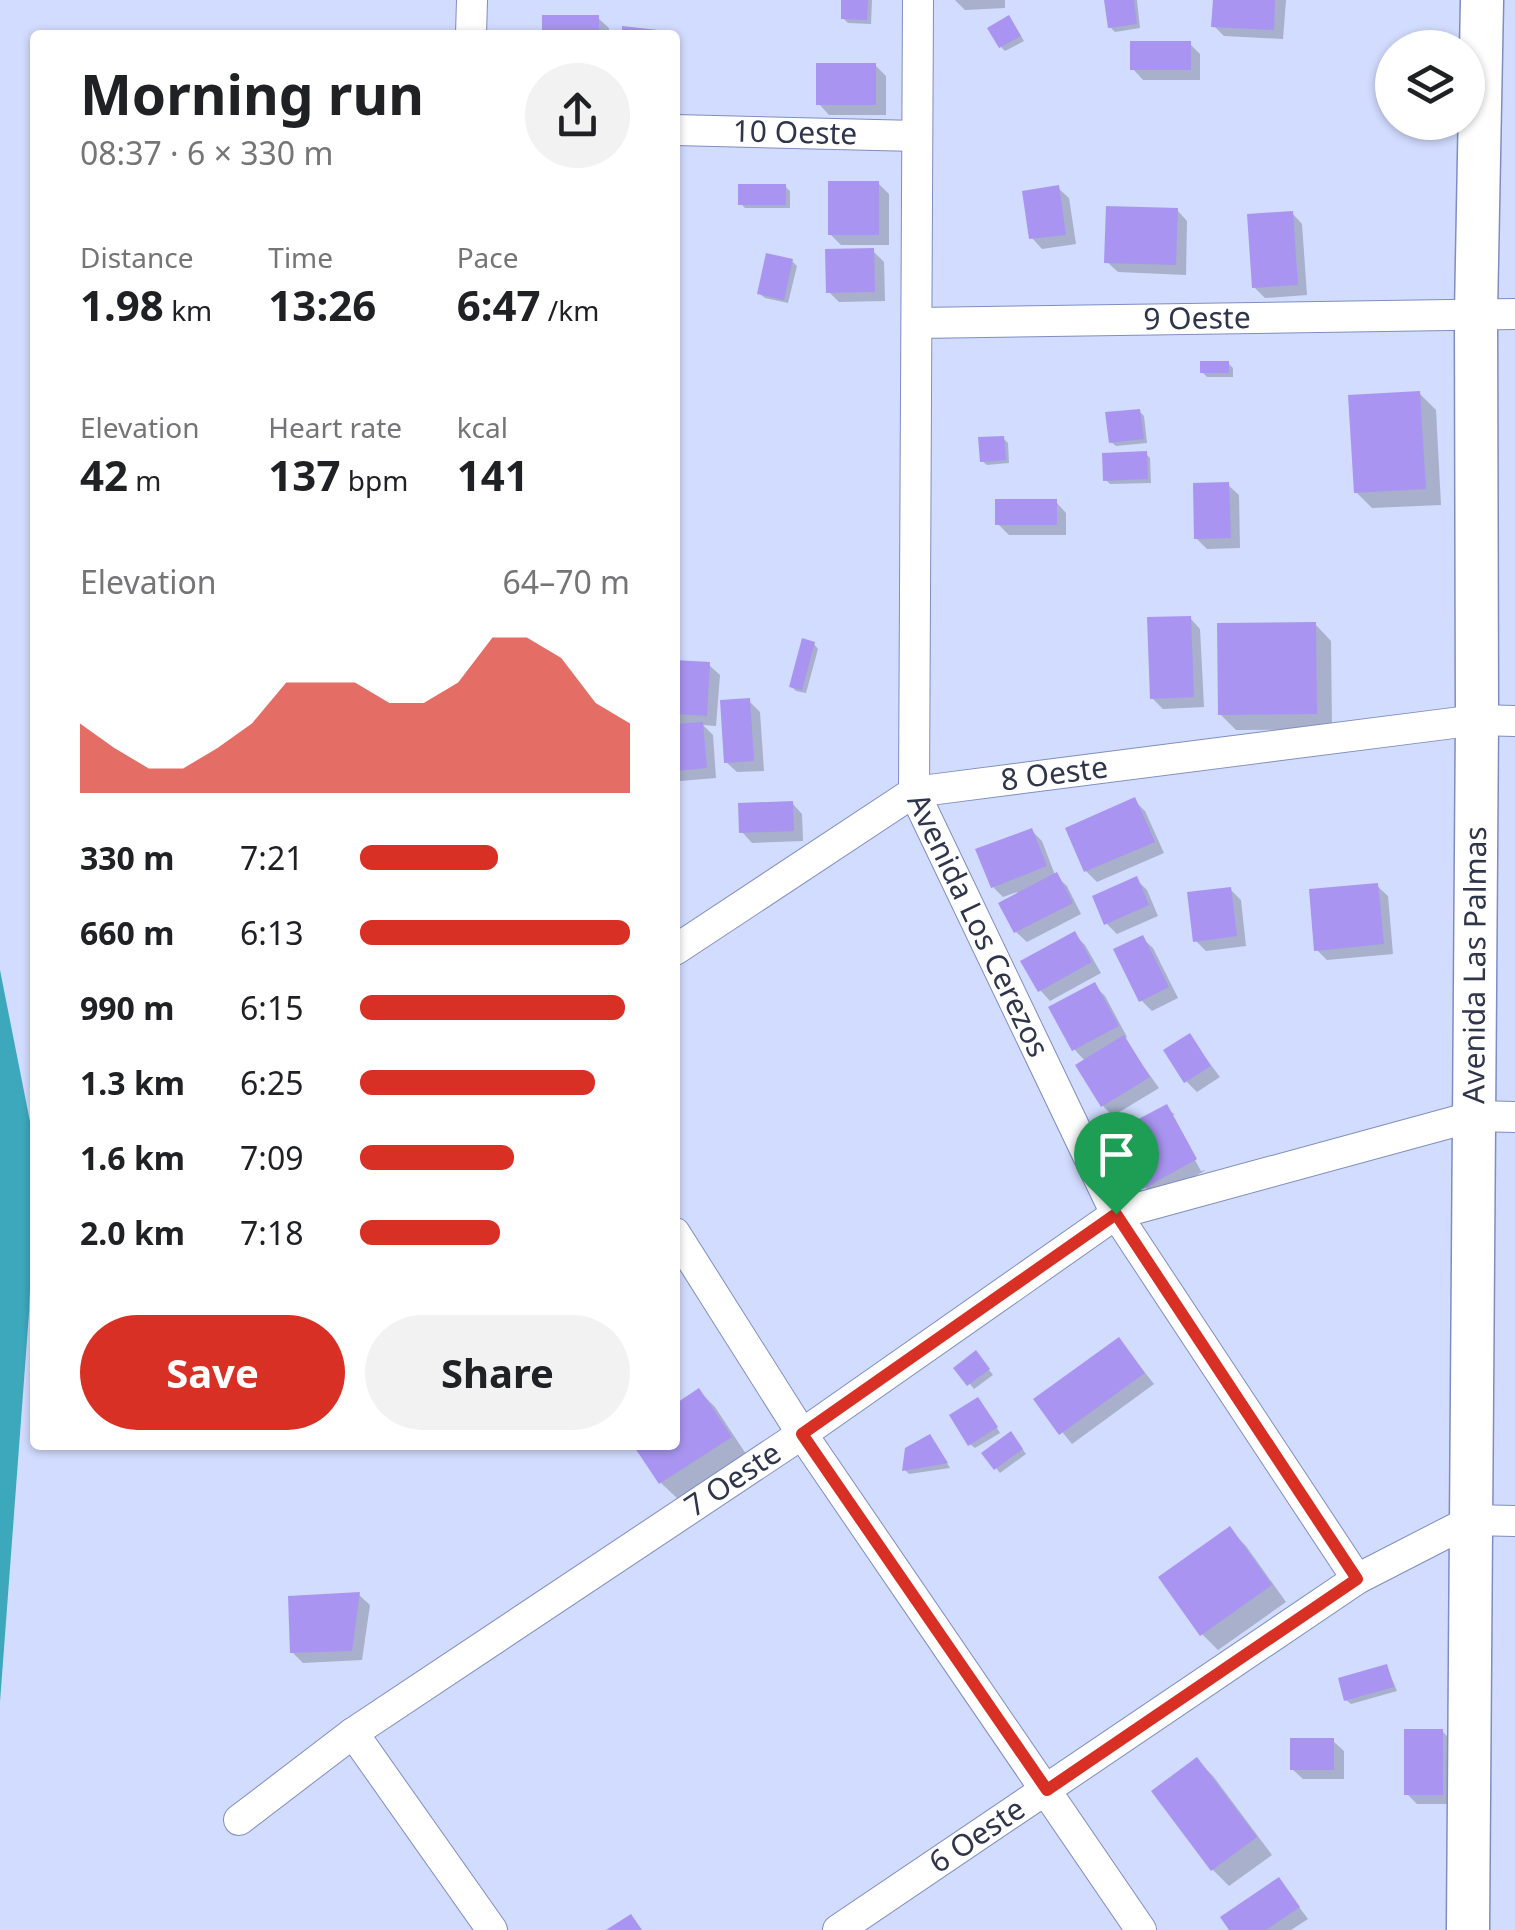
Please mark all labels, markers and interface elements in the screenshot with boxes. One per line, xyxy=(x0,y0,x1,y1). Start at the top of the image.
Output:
map controls xyxy=(1375,30,1485,140)
button: layers xyxy=(1375,30,1485,140)
text: Morning run xyxy=(80,56,424,131)
button: share xyxy=(525,63,630,168)
street label: 10 Oeste xyxy=(732,109,858,154)
text: 08:37 · 6 × 330 m xyxy=(80,131,333,174)
text: Distance xyxy=(80,238,193,276)
text: Time xyxy=(268,238,333,276)
text: Pace xyxy=(457,238,519,276)
text: 1.98 xyxy=(80,276,164,333)
text: 13:26 xyxy=(268,276,376,333)
text: 6:47 xyxy=(457,276,541,333)
text: km xyxy=(164,291,212,329)
text: /km xyxy=(541,291,599,329)
street label: 9 Oeste xyxy=(1143,296,1251,339)
text: Elevation xyxy=(80,408,200,446)
text: Heart rate xyxy=(268,408,402,446)
text: kcal xyxy=(457,408,508,446)
text: 42 xyxy=(80,446,128,503)
text: 137 xyxy=(268,446,340,503)
text: 141 xyxy=(457,446,529,503)
text: m xyxy=(128,461,162,499)
text: bpm xyxy=(340,461,408,499)
text: Elevation xyxy=(80,560,217,603)
text: 64–70 m xyxy=(503,560,630,603)
street label: 8 Oeste xyxy=(998,745,1110,800)
street label: Avenida Los Cerezos xyxy=(899,786,1060,1063)
street label: Avenida Las Palmas xyxy=(1452,826,1495,1104)
text: 330 m xyxy=(80,836,174,879)
text: 7:21 xyxy=(240,836,304,879)
text: 660 m xyxy=(80,911,174,954)
text: 6:13 xyxy=(240,911,304,954)
text: 990 m xyxy=(80,986,174,1029)
text: 6:15 xyxy=(240,986,304,1029)
text: 1.3 km xyxy=(80,1061,185,1104)
text: 6:25 xyxy=(240,1061,304,1104)
pin xyxy=(1074,1112,1159,1215)
icon: arrive xyxy=(1089,1127,1144,1182)
text: 1.6 km xyxy=(80,1136,185,1179)
text: 7:09 xyxy=(240,1136,304,1179)
text: 2.0 km xyxy=(80,1211,185,1254)
text: 7:18 xyxy=(240,1211,304,1254)
button: Save xyxy=(80,1315,345,1430)
button: Share xyxy=(365,1315,630,1430)
street label: 7 Oeste xyxy=(676,1432,788,1526)
street label: 6 Oeste xyxy=(920,1788,1032,1882)

